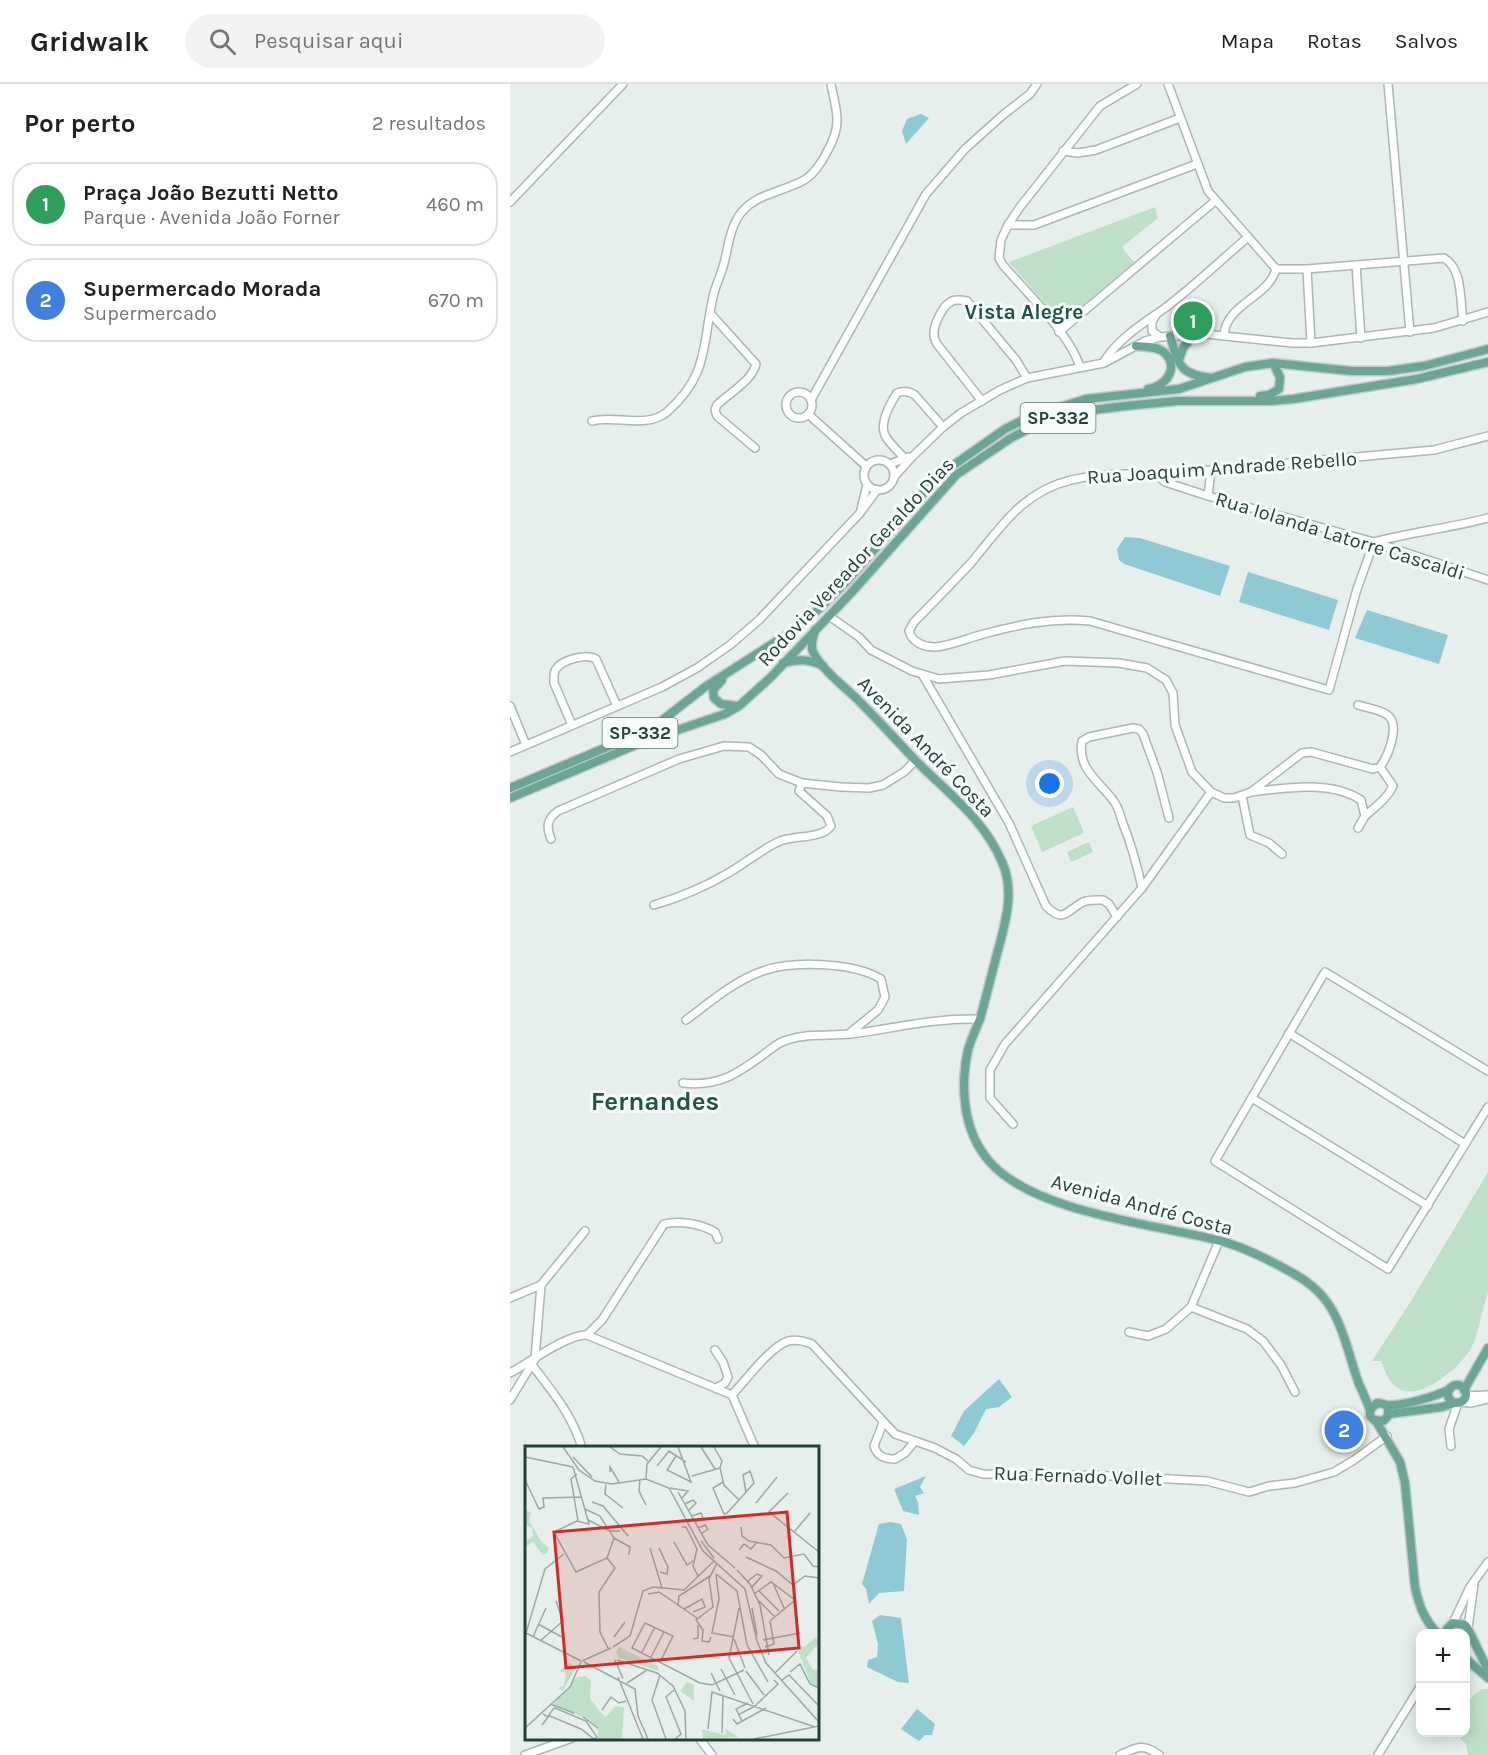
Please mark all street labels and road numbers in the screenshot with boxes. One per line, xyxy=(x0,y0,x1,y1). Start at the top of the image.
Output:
road number: SP-332 xyxy=(1020,403,1096,433)
street label: Rua Joaquim Andrade Rebello xyxy=(1086,447,1358,489)
street label: Rodovia Vereador Geraldo Dias xyxy=(753,453,959,671)
street label: Rua Iolanda Latorre Cascaldi xyxy=(1212,487,1468,585)
street label: Avenida André Costa xyxy=(853,672,999,822)
road number: SP-332 xyxy=(602,718,678,748)
street label: Avenida André Costa xyxy=(1049,1170,1235,1240)
street label: Rua Fernado Vollet xyxy=(993,1462,1163,1490)

